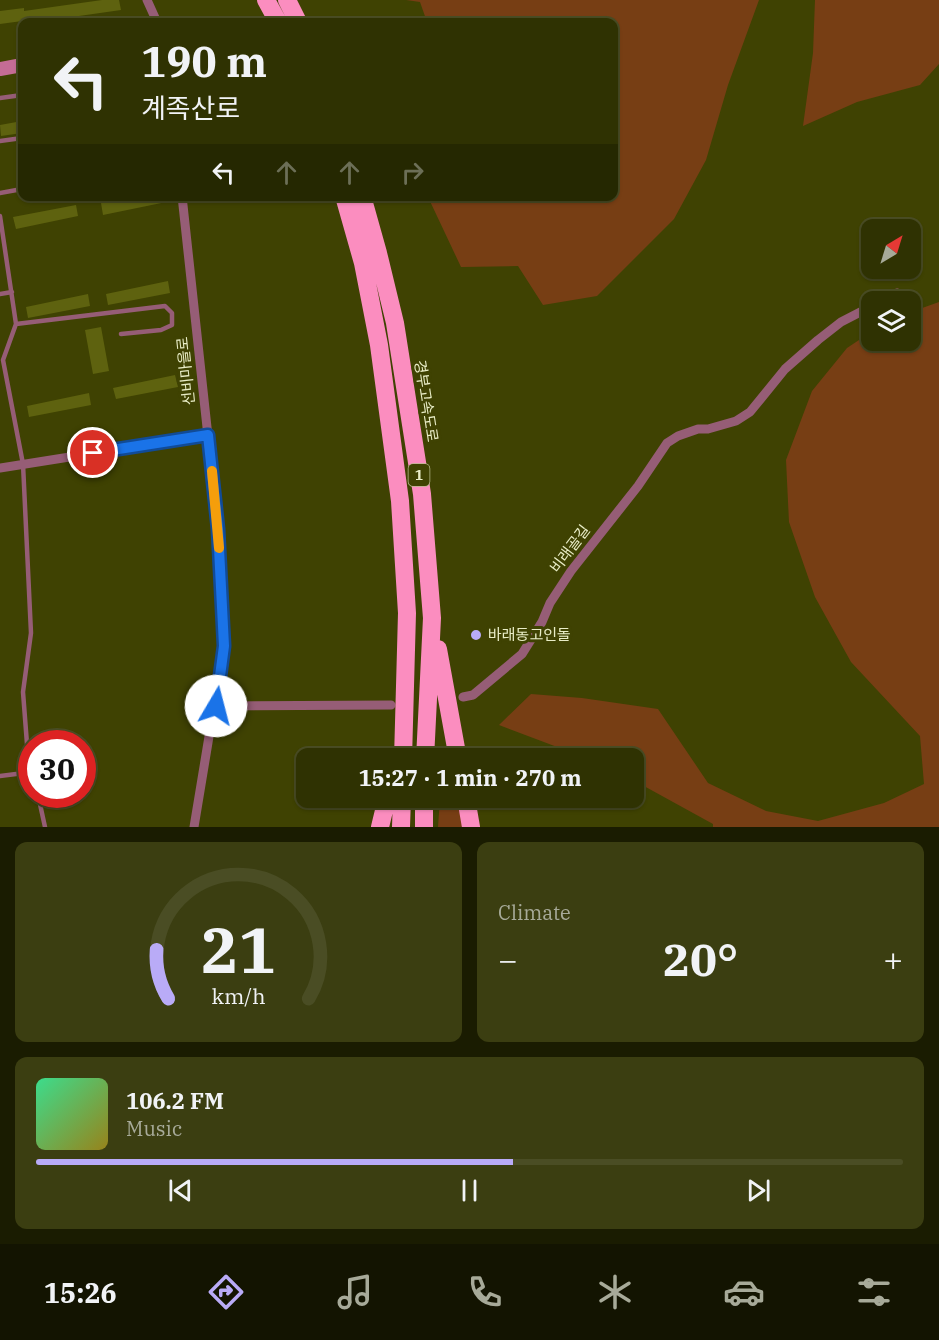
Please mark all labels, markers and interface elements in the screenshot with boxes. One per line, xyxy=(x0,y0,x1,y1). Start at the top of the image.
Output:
text: 190 m xyxy=(141,34,267,89)
icon: left xyxy=(42,42,120,120)
text: 계족산로 xyxy=(141,90,240,125)
icon: left xyxy=(207,156,240,189)
icon: ahead xyxy=(270,156,303,189)
icon: ahead xyxy=(333,156,366,189)
icon: right xyxy=(396,156,429,189)
north arrow xyxy=(861,219,921,279)
map controls xyxy=(861,219,921,351)
button: layers xyxy=(861,291,921,351)
street label: 선비마을로 xyxy=(172,336,199,406)
street label: 경부고속도로 xyxy=(411,359,442,443)
pin xyxy=(67,427,118,478)
icon: arrive xyxy=(76,436,109,469)
road number: 1 xyxy=(408,464,430,486)
street label: 비래골길 xyxy=(545,521,594,576)
place label: 바래동고인돌 xyxy=(488,625,571,644)
marker: 바래동고인돌 xyxy=(469,628,483,642)
position arrow xyxy=(184,674,248,738)
speed limit sign: 30 xyxy=(18,730,96,808)
text: 15:27 · 1 min · 270 m xyxy=(358,763,582,792)
text: Climate xyxy=(498,899,571,926)
text: 21 xyxy=(201,909,276,990)
text: 20° xyxy=(663,930,738,988)
text: − xyxy=(498,938,518,981)
text: + xyxy=(883,938,903,981)
text: km/h xyxy=(211,982,266,1010)
text: 106.2 FM xyxy=(126,1086,224,1115)
text: Music xyxy=(126,1115,182,1142)
icon: previous xyxy=(164,1174,197,1207)
icon: pause xyxy=(453,1174,486,1207)
icon: next xyxy=(742,1174,775,1207)
icon: directions xyxy=(205,1271,247,1313)
icon: music xyxy=(334,1271,376,1313)
icon: phone xyxy=(464,1271,506,1313)
icon: climate xyxy=(594,1271,636,1313)
icon: car xyxy=(723,1271,765,1313)
icon: filters xyxy=(853,1271,895,1313)
text: 15:26 xyxy=(44,1275,117,1310)

